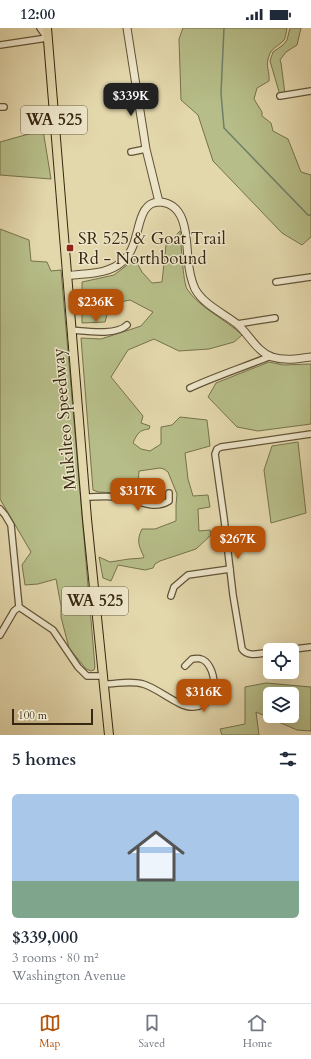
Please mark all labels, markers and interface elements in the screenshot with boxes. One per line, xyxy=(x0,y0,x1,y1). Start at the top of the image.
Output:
text: 12:00 xyxy=(20,4,55,24)
pin: $339K xyxy=(103,83,159,117)
text: $339K xyxy=(112,87,150,105)
road number: WA 525 xyxy=(21,106,87,134)
place label: SR 525 & Goat Trail Rd - Northbound xyxy=(78,227,226,270)
marker: SR 525 & Goat Trail Rd - Northbound xyxy=(65,243,75,253)
pin: $236K xyxy=(68,289,124,323)
text: $236K xyxy=(77,293,115,311)
street label: Mukilteo Speedway xyxy=(46,347,82,491)
pin: $317K xyxy=(110,478,166,512)
text: $317K xyxy=(119,482,157,500)
pin: $267K xyxy=(210,526,266,560)
text: $267K xyxy=(219,530,257,548)
road number: WA 525 xyxy=(62,587,128,615)
map controls xyxy=(263,643,299,723)
button: locate xyxy=(263,643,299,679)
pin: $316K xyxy=(176,679,232,713)
text: $316K xyxy=(185,683,223,701)
button: layers xyxy=(263,687,299,723)
scale bar xyxy=(12,707,93,726)
text: 100 m xyxy=(18,708,47,723)
text: 5 homes xyxy=(12,748,76,771)
icon: filters xyxy=(277,748,299,770)
icon: home xyxy=(120,820,192,892)
text: $339,000 xyxy=(12,926,78,949)
text: 3 rooms · 80 m² xyxy=(12,949,99,967)
text: Washington Avenue xyxy=(12,967,126,985)
tab: Map xyxy=(39,1012,61,1051)
tab: Saved xyxy=(138,1012,165,1051)
tab: Home xyxy=(243,1012,272,1051)

